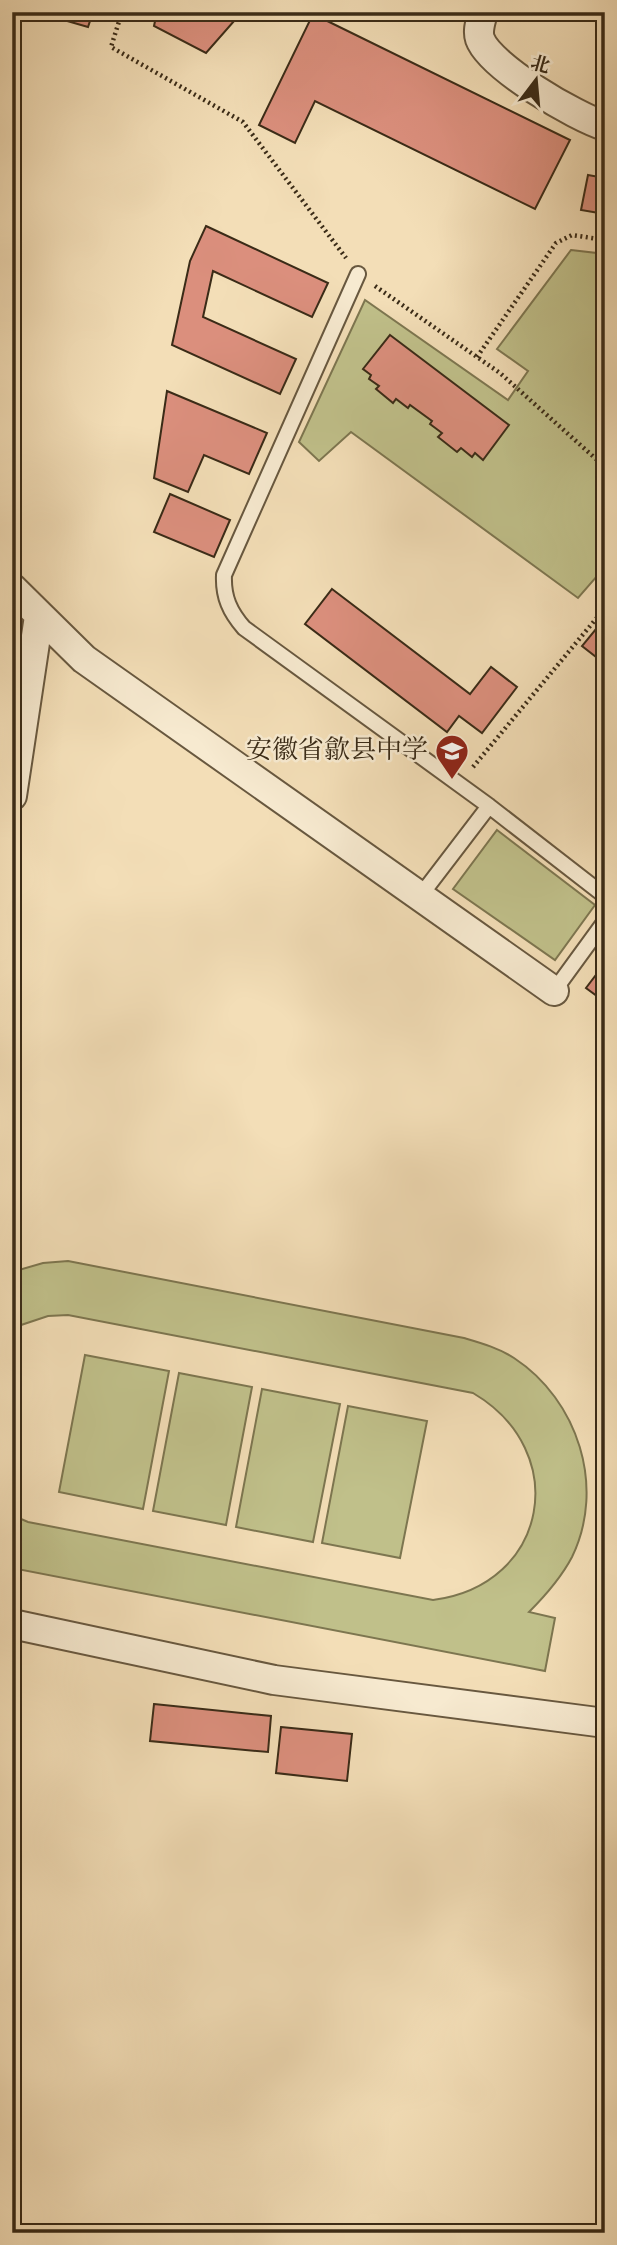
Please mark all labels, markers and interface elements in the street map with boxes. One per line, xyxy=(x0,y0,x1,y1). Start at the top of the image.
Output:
north arrow xyxy=(502,46,572,116)
text: 北 xyxy=(527,50,553,82)
school or university icon: 安徽省歙县中学 xyxy=(433,732,471,781)
place label: 安徽省歙县中学 xyxy=(246,733,428,770)

